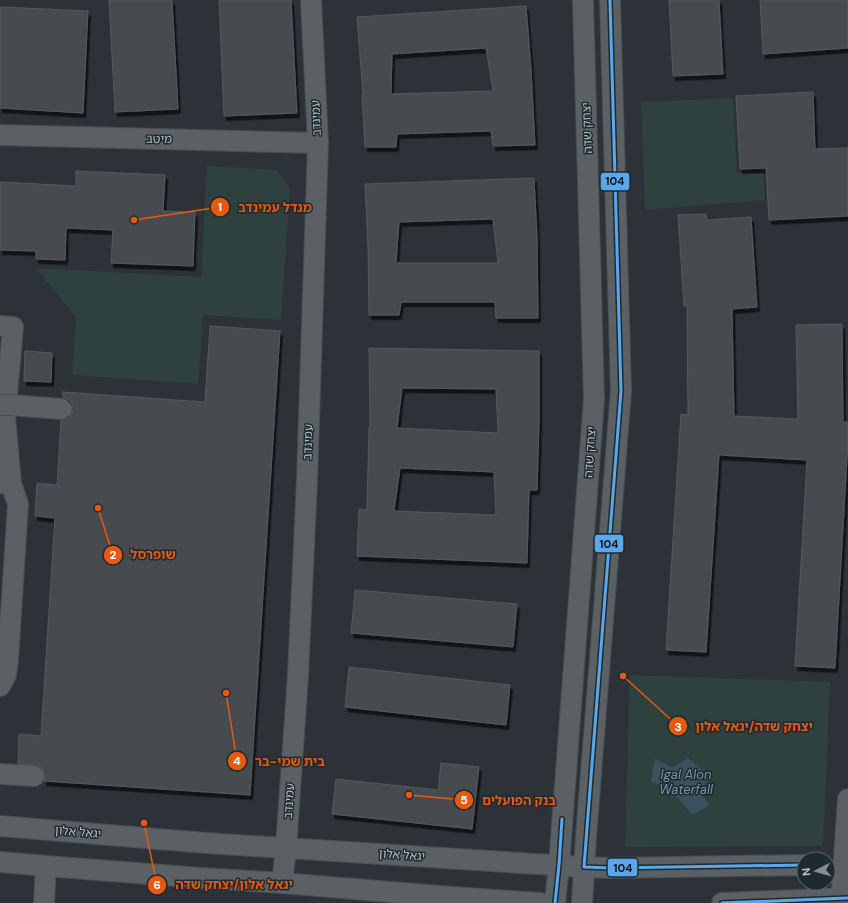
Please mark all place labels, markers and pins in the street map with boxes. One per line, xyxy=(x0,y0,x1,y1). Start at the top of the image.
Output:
callout: מגדל עמינדב xyxy=(210,195,320,220)
callout: שופרסל xyxy=(103,542,184,567)
callout: יצחק שדה/יגאל אלון xyxy=(668,714,821,739)
callout: בית שמי-בר xyxy=(227,749,333,774)
callout: בנק הפועלים xyxy=(454,788,564,813)
callout: יגאל אלון/יצחק שדה xyxy=(147,872,301,897)

